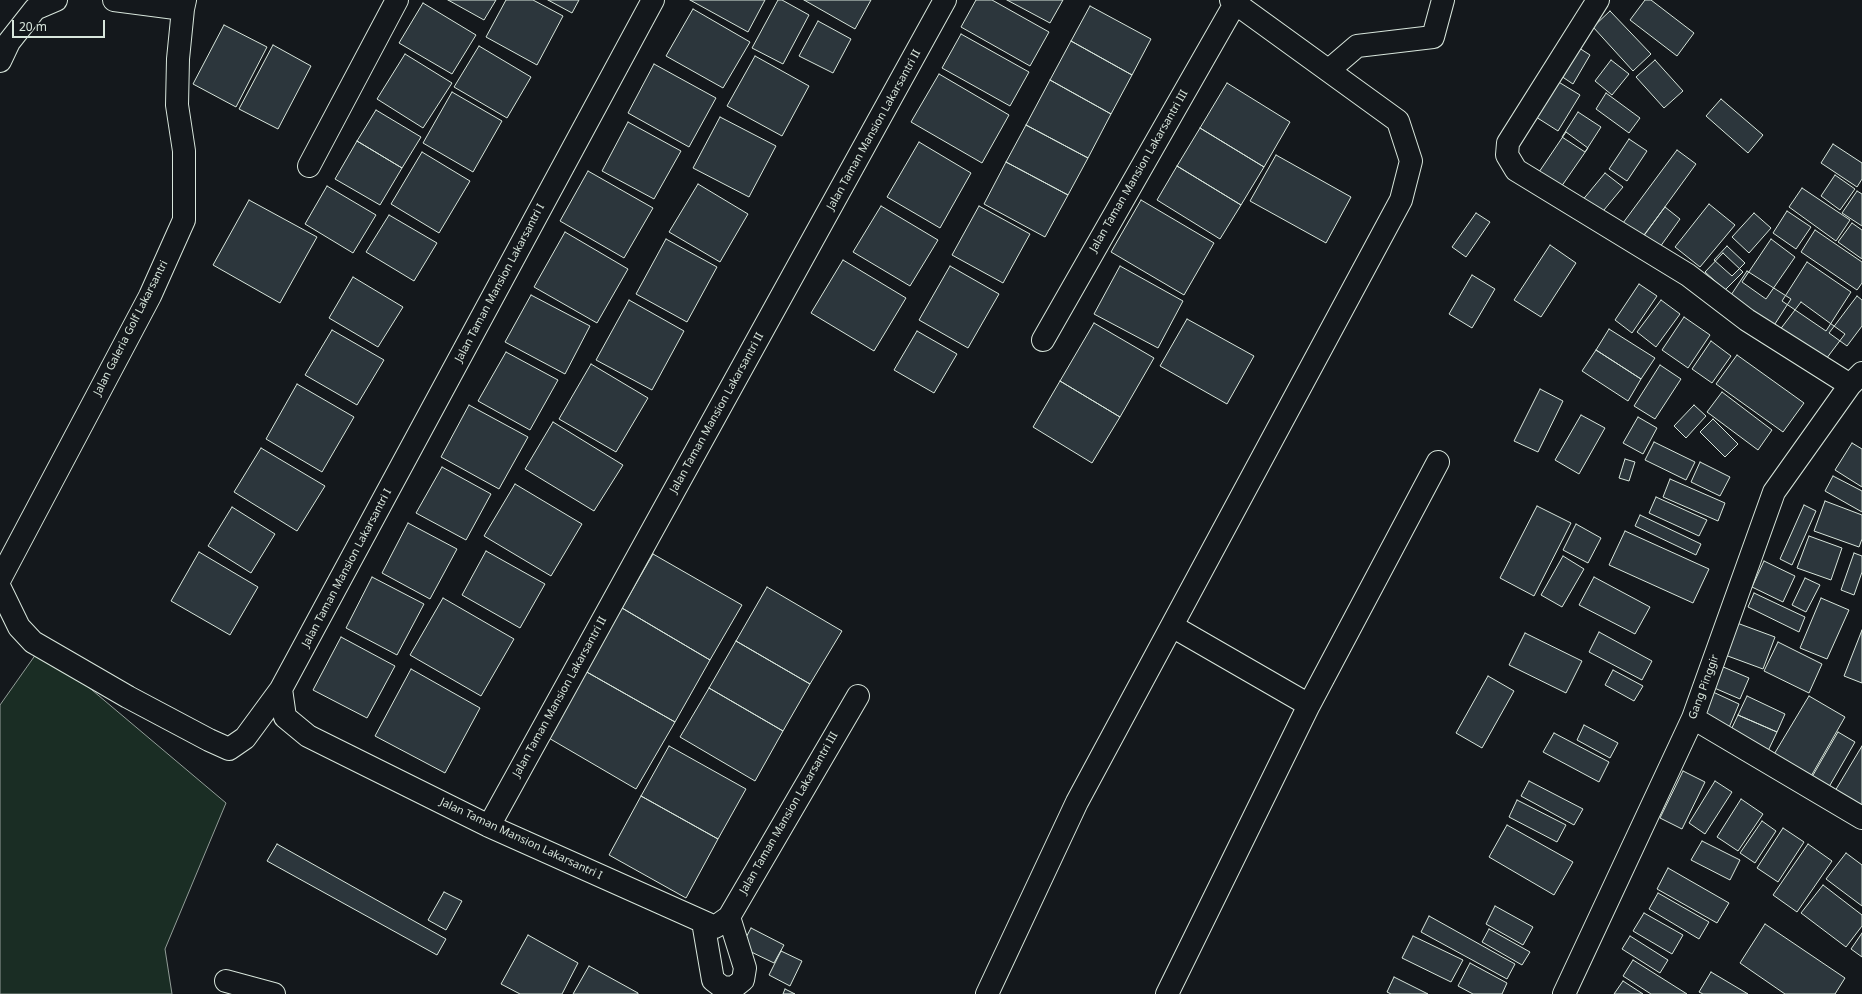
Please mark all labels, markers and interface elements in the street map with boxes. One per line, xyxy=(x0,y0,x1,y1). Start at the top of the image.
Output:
scale bar xyxy=(14,12,107,38)
text: 20 m xyxy=(19,18,47,35)
street label: Jalan Taman Mansion Lakarsantri II xyxy=(824,48,924,212)
street label: Jalan Taman Mansion Lakarsantri III xyxy=(1087,88,1191,254)
street label: Jalan Taman Mansion Lakarsantri I xyxy=(453,202,547,364)
street label: Jalan Galeria Golf Lakarsantri xyxy=(91,258,171,398)
street label: Jalan Taman Mansion Lakarsantri II xyxy=(667,331,767,495)
street label: Jalan Taman Mansion Lakarsantri I xyxy=(300,487,394,649)
street label: Jalan Taman Mansion Lakarsantri II xyxy=(510,615,610,779)
street label: Gang Pinggir xyxy=(1686,653,1722,721)
street label: Jalan Taman Mansion Lakarsantri III xyxy=(737,730,841,896)
street label: Jalan Taman Mansion Lakarsantri I xyxy=(438,796,604,882)

